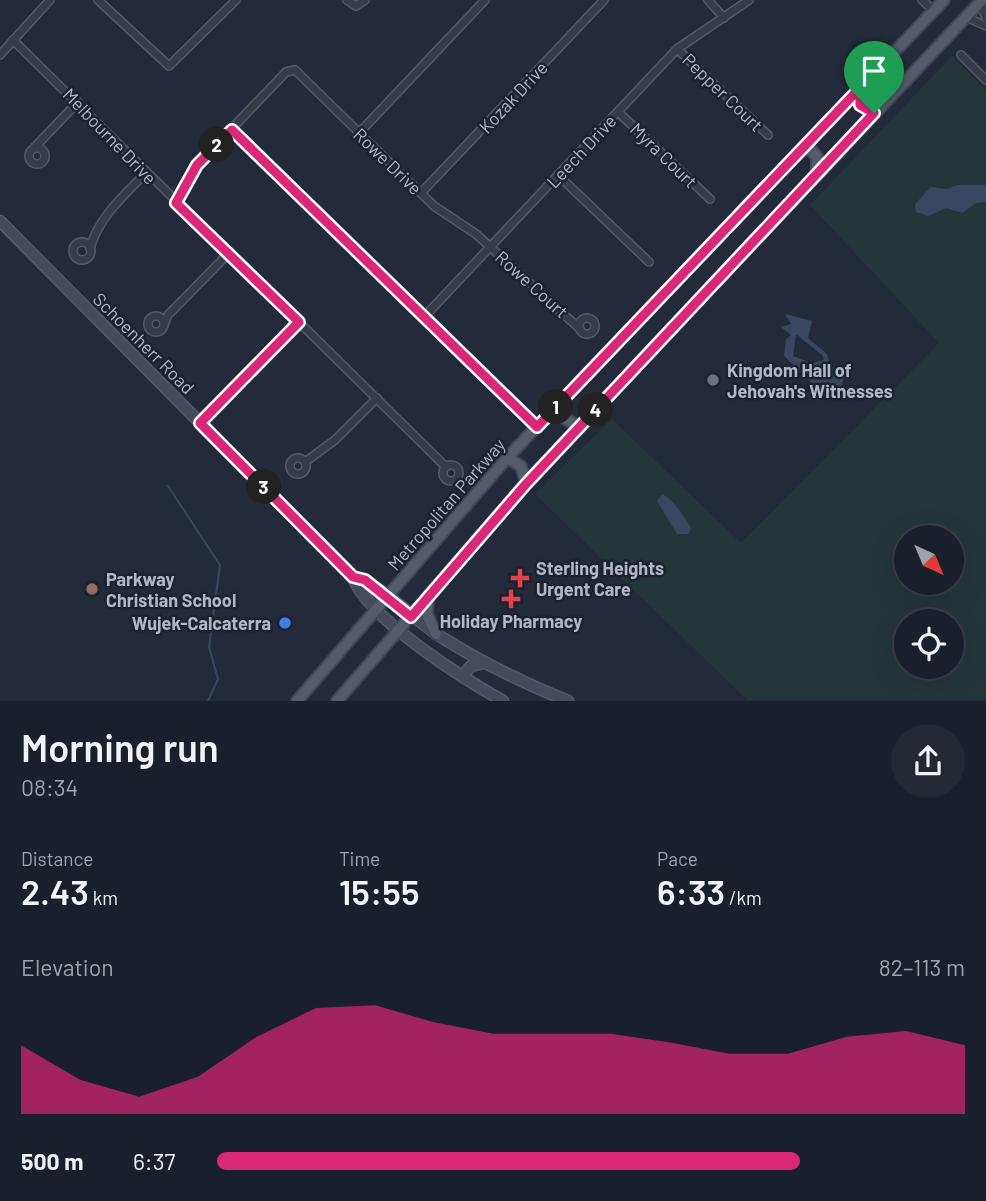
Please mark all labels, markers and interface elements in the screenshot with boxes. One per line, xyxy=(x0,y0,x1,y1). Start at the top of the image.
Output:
pin xyxy=(844,41,904,113)
street label: Pepper Court xyxy=(678,48,768,136)
icon: arrive xyxy=(855,52,893,90)
street label: Kozak Drive xyxy=(474,56,552,138)
street label: Melbourne Drive xyxy=(59,83,161,189)
street label: Leech Drive xyxy=(542,110,620,192)
street label: Myra Court xyxy=(626,118,702,192)
street label: Rowe Drive xyxy=(349,123,427,199)
pin: 2 xyxy=(200,128,234,162)
text: 2 xyxy=(211,133,222,156)
street label: Rowe Court xyxy=(491,246,573,322)
street label: Schoenherr Road xyxy=(89,288,199,398)
place label: Kingdom Hall of Jehovah's Witnesses xyxy=(727,359,893,402)
marker: Kingdom Hall of Jehovah's Witnesses xyxy=(705,372,721,388)
pin: 1 xyxy=(538,390,574,424)
pin: 4 xyxy=(578,392,614,428)
text: 1 xyxy=(552,395,559,418)
text: 4 xyxy=(590,398,601,421)
street label: Metropolitan Parkway xyxy=(383,433,509,575)
pin: 3 xyxy=(246,470,282,504)
text: 3 xyxy=(258,475,269,498)
north arrow xyxy=(894,525,964,595)
map controls xyxy=(894,525,964,679)
place label: Sterling Heights Urgent Care xyxy=(536,557,664,600)
place label: Parkway Christian School xyxy=(106,568,236,611)
marker: Sterling Heights Urgent Care xyxy=(510,568,530,588)
marker: Parkway Christian School xyxy=(84,581,100,597)
marker: Holiday Pharmacy xyxy=(503,591,519,607)
button: locate xyxy=(894,609,964,679)
place label: Holiday Pharmacy xyxy=(440,610,582,632)
place label: Wujek-Calcaterra xyxy=(132,612,271,634)
marker: Wujek-Calcaterra xyxy=(277,615,293,631)
text: Morning run xyxy=(21,724,219,770)
button: share xyxy=(891,724,965,798)
text: 08:34 xyxy=(21,773,78,801)
text: Distance xyxy=(21,847,93,870)
text: Time xyxy=(339,847,380,870)
text: Pace xyxy=(657,847,698,870)
text: 2.43 xyxy=(21,870,89,912)
text: 15:55 xyxy=(339,870,419,912)
text: 6:33 xyxy=(657,870,725,912)
text: km xyxy=(89,886,118,909)
text: /km xyxy=(725,886,762,909)
text: Elevation xyxy=(21,953,114,981)
text: 82–113 m xyxy=(879,953,965,981)
text: 500 m xyxy=(21,1147,83,1175)
text: 6:37 xyxy=(133,1147,175,1175)

